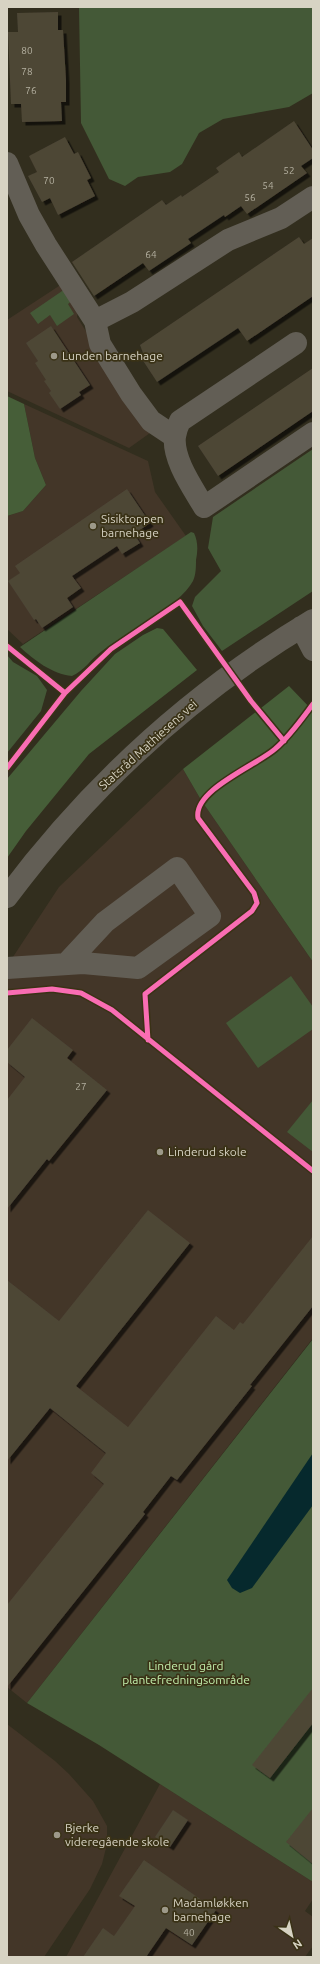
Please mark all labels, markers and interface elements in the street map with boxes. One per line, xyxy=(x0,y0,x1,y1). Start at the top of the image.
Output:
house number: 80 xyxy=(21,45,33,56)
house number: 78 xyxy=(21,66,33,77)
house number: 76 xyxy=(25,85,37,96)
house number: 52 xyxy=(283,165,295,176)
house number: 70 xyxy=(43,175,55,186)
house number: 54 xyxy=(262,180,274,191)
house number: 56 xyxy=(244,192,256,203)
house number: 64 xyxy=(145,249,157,260)
place label: Lunden barnehage xyxy=(62,349,163,362)
marker: Lunden barnehage xyxy=(49,351,59,361)
place label: Sisiktoppen barnehage xyxy=(101,512,164,539)
marker: Sisiktoppen barnehage xyxy=(88,521,98,531)
street label: Statsråd Mathiesens vei xyxy=(96,697,199,792)
house number: 27 xyxy=(75,1081,87,1092)
place label: Linderud skole xyxy=(168,1145,247,1158)
marker: Linderud skole xyxy=(155,1147,165,1157)
park label: Linderud gård plantefredningsområde xyxy=(122,1659,250,1686)
place label: Bjerke videregående skole xyxy=(65,1821,169,1848)
marker: Bjerke videregående skole xyxy=(52,1830,62,1840)
place label: Madamløkken barnehage xyxy=(173,1896,249,1923)
marker: Madamløkken barnehage xyxy=(160,1905,170,1915)
north arrow xyxy=(272,1916,312,1956)
house number: 40 xyxy=(183,1927,195,1938)
text: N xyxy=(291,1937,304,1952)

